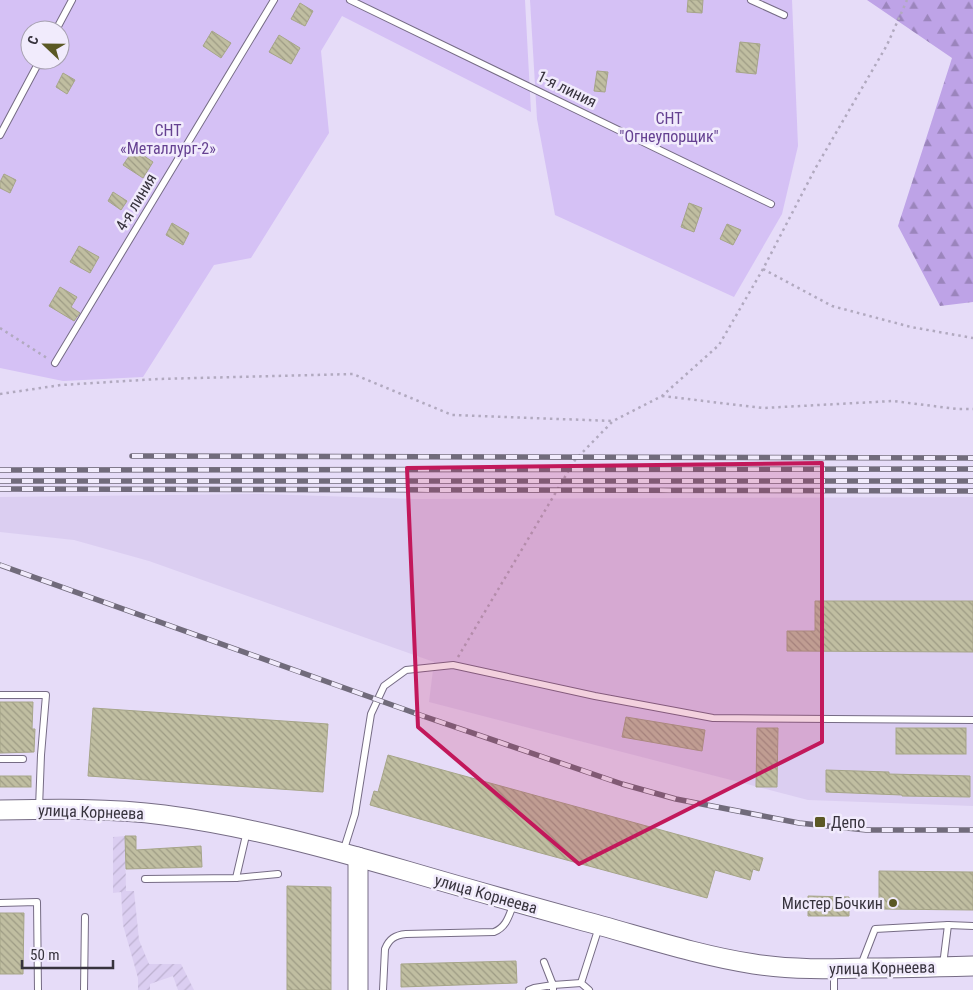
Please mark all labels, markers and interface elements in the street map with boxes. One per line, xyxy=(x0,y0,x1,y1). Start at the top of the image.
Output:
north arrow xyxy=(20,20,70,70)
text: С xyxy=(24,33,42,47)
street label: 1-я линия xyxy=(534,67,600,111)
park label: СНТ "Огнеупорщик" xyxy=(619,109,719,146)
park label: СНТ «Металлург-2» xyxy=(120,121,216,158)
street label: 4-я линия xyxy=(111,170,161,234)
street label: улица Корнеева xyxy=(38,801,144,823)
place label: Депо xyxy=(831,813,865,832)
marker: Депо xyxy=(813,815,827,829)
street label: улица Корнеева xyxy=(432,870,540,918)
place label: Мистер Бочкин xyxy=(782,894,883,913)
marker: Мистер Бочкин xyxy=(887,897,899,909)
scale bar xyxy=(22,938,114,970)
text: 50 m xyxy=(30,946,60,964)
street label: улица Корнеева xyxy=(829,958,935,978)

